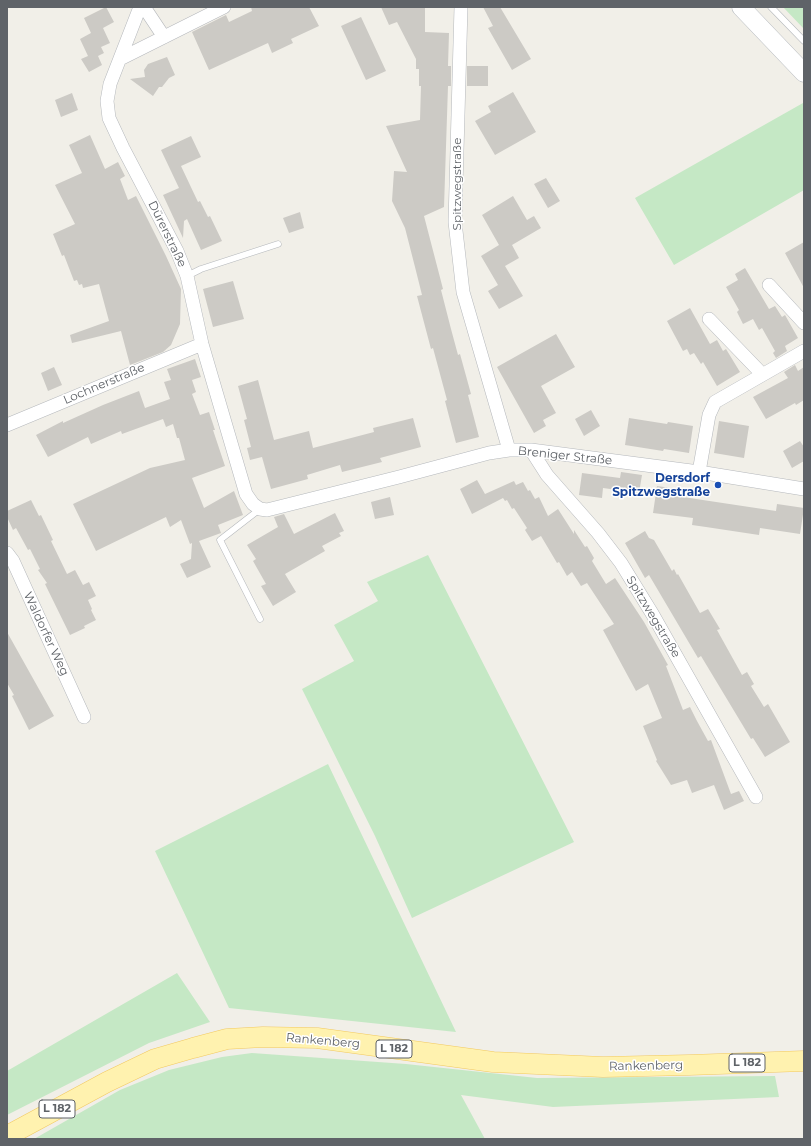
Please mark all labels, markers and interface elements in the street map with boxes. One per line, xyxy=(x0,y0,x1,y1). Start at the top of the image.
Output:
street label: Spitzwegstraße xyxy=(450,138,464,230)
street label: Dürerstraße xyxy=(145,198,189,270)
street label: Lochnerstraße xyxy=(61,360,147,408)
street label: Breniger Straße xyxy=(517,444,613,468)
place label: Dersdorf Spitzwegstraße xyxy=(612,471,710,499)
marker: Dersdorf Spitzwegstraße xyxy=(713,480,723,490)
street label: Spitzwegstraße xyxy=(623,574,683,660)
street label: Waldorfer Weg xyxy=(20,590,72,678)
street label: Rankenberg xyxy=(285,1031,361,1051)
road number: L 182 xyxy=(376,1040,412,1058)
road number: L 182 xyxy=(729,1054,765,1072)
street label: Rankenberg xyxy=(609,1058,683,1074)
road number: L 182 xyxy=(39,1100,75,1118)

